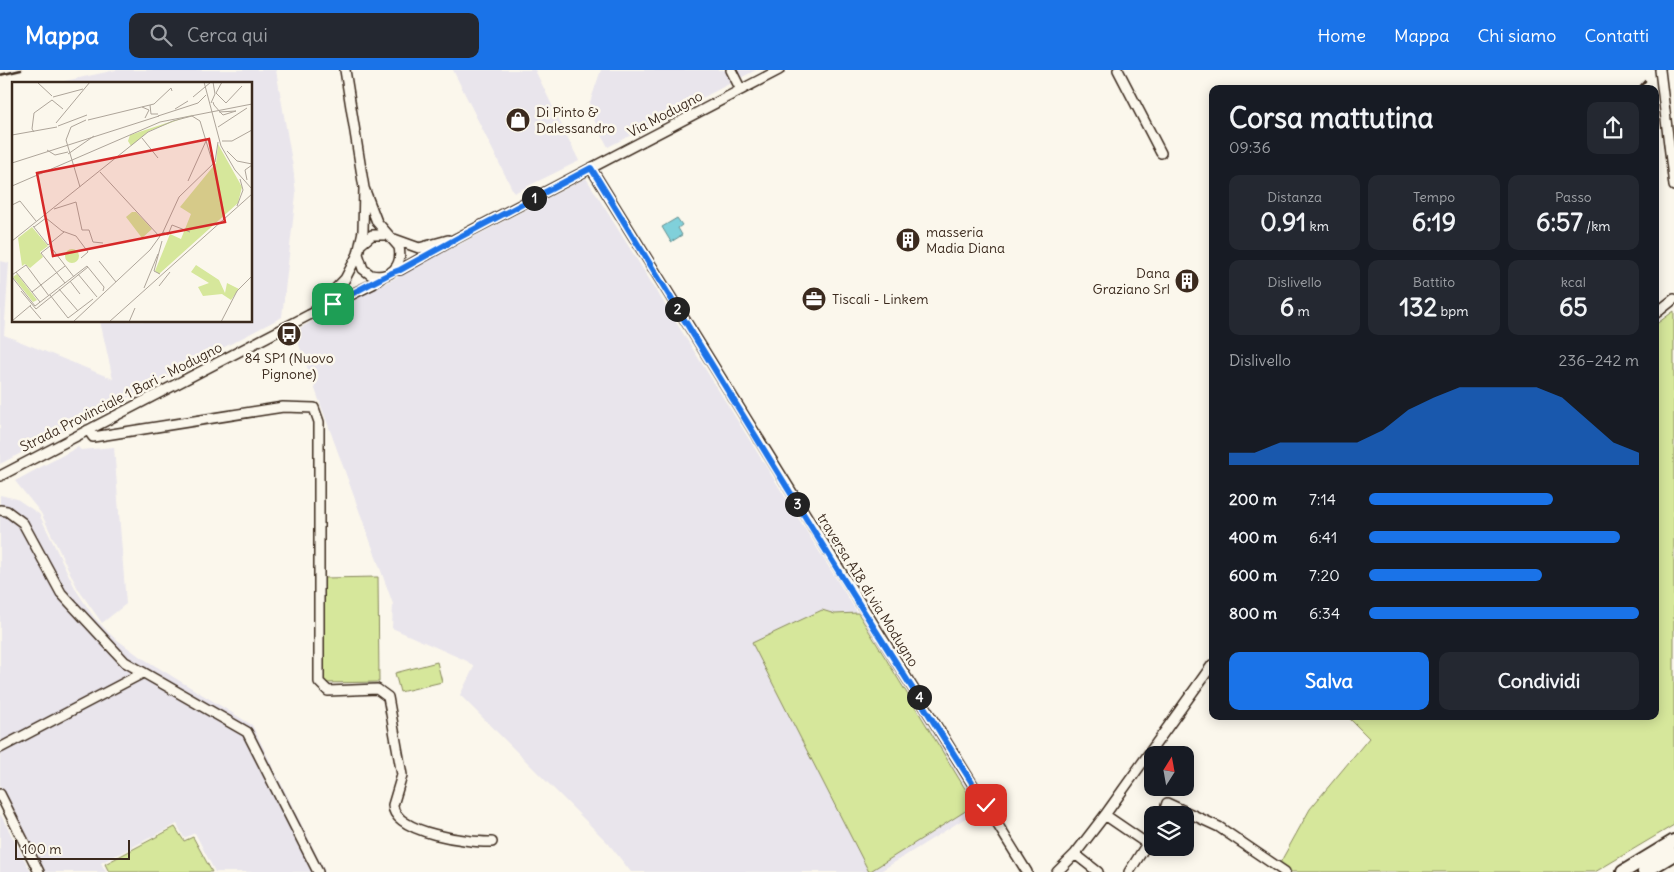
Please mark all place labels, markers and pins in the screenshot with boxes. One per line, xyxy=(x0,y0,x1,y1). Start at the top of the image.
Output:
place label: Di Pinto & Dalessandro xyxy=(536,103,615,137)
shop icon: Di Pinto & Dalessandro xyxy=(505,107,531,133)
pin: 1 xyxy=(522,186,546,210)
place label: masseria Madia Diana xyxy=(926,223,1005,257)
building icon: masseria Madia Diana xyxy=(895,227,921,253)
place label: Dana Graziano Srl xyxy=(1093,264,1170,298)
building icon: Dana Graziano Srl xyxy=(1174,268,1200,294)
pin xyxy=(312,283,354,325)
office icon: Tiscali - Linkem xyxy=(801,286,827,312)
place label: Tiscali - Linkem xyxy=(832,290,928,308)
pin: 2 xyxy=(664,296,690,322)
bus stop icon: 84 SP1 (Nuovo Pignone) xyxy=(276,321,302,347)
place label: 84 SP1 (Nuovo Pignone) xyxy=(244,349,334,383)
pin: 3 xyxy=(784,492,810,516)
pin: 4 xyxy=(906,684,932,710)
pin xyxy=(965,784,1007,826)

